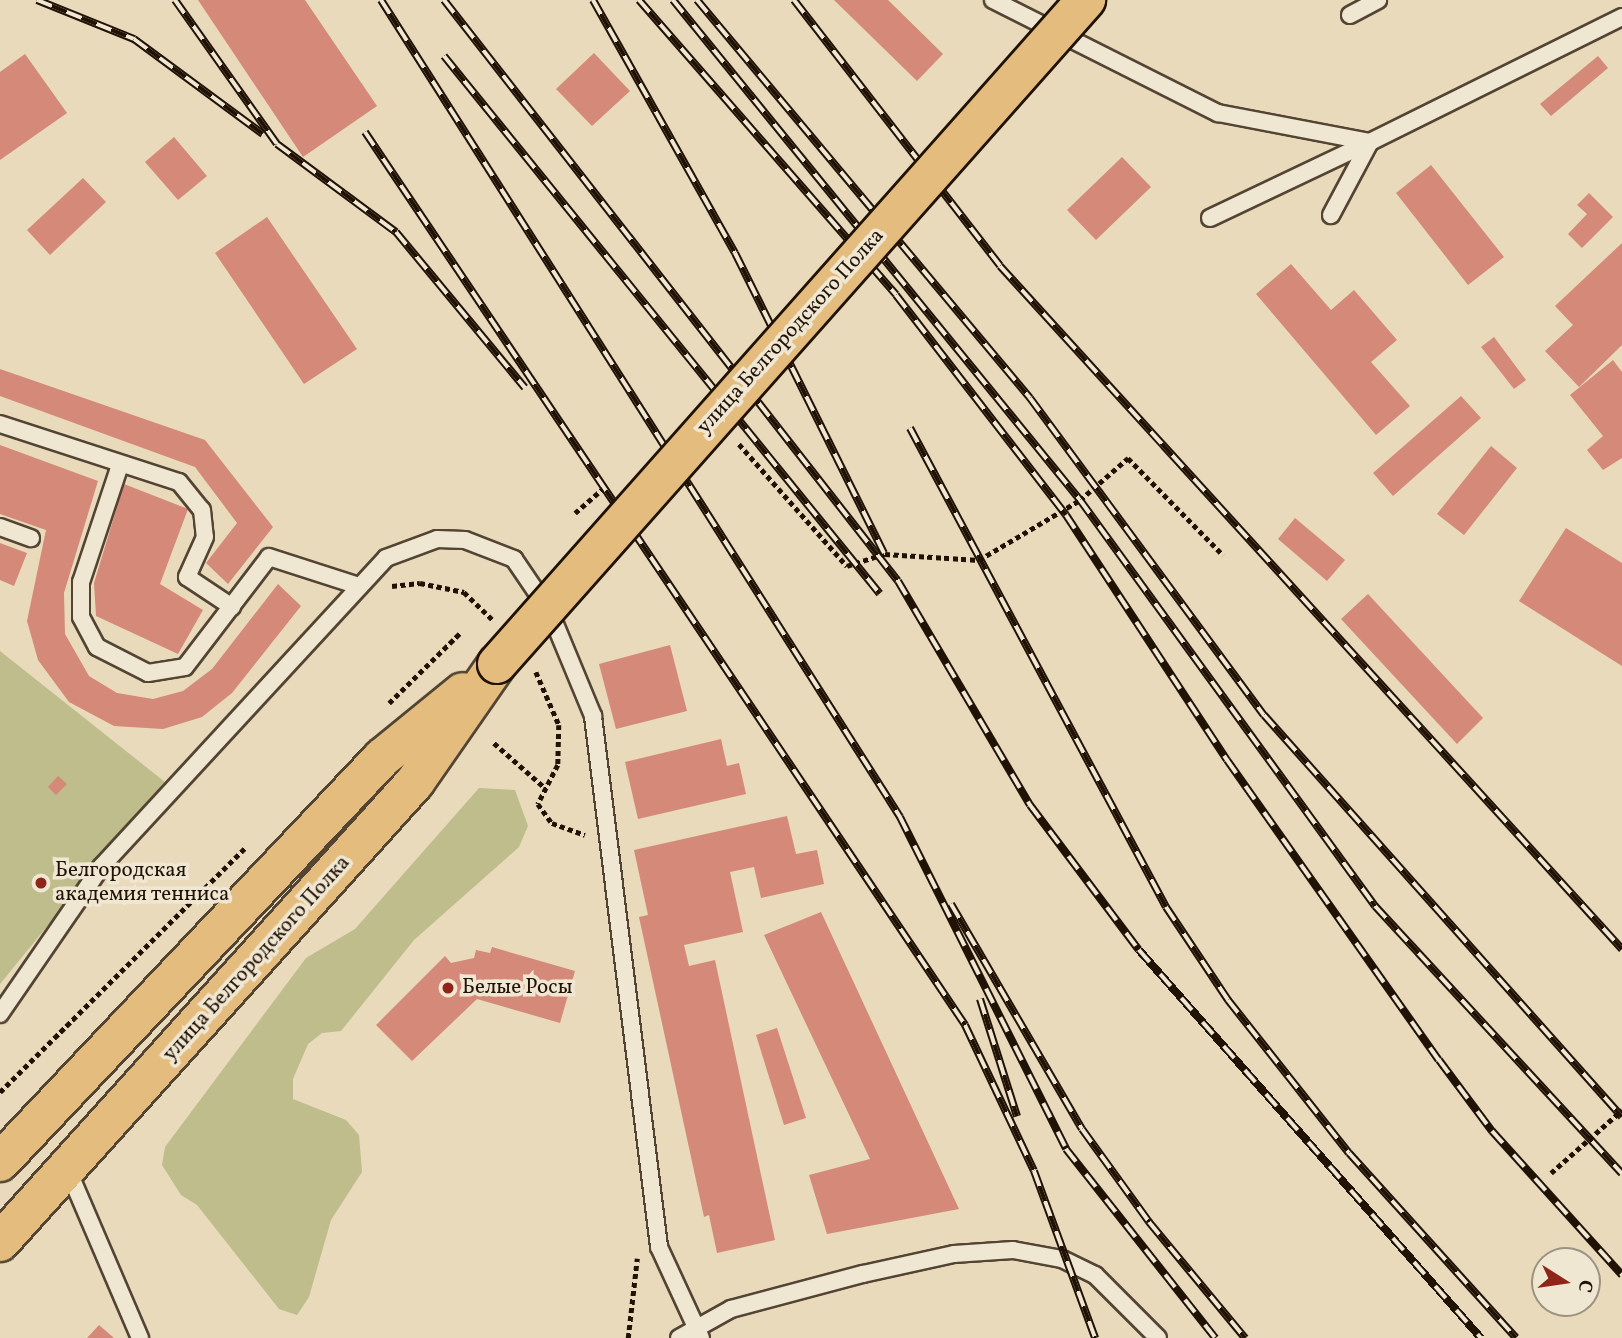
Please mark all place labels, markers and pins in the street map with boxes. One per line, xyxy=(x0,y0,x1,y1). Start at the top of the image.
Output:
place label: Белгородская академия тенниса xyxy=(55,858,230,908)
marker: Белгородская академия тенниса xyxy=(33,875,49,891)
place label: Белые Росы xyxy=(462,975,573,1001)
marker: Белые Росы xyxy=(440,980,456,996)

